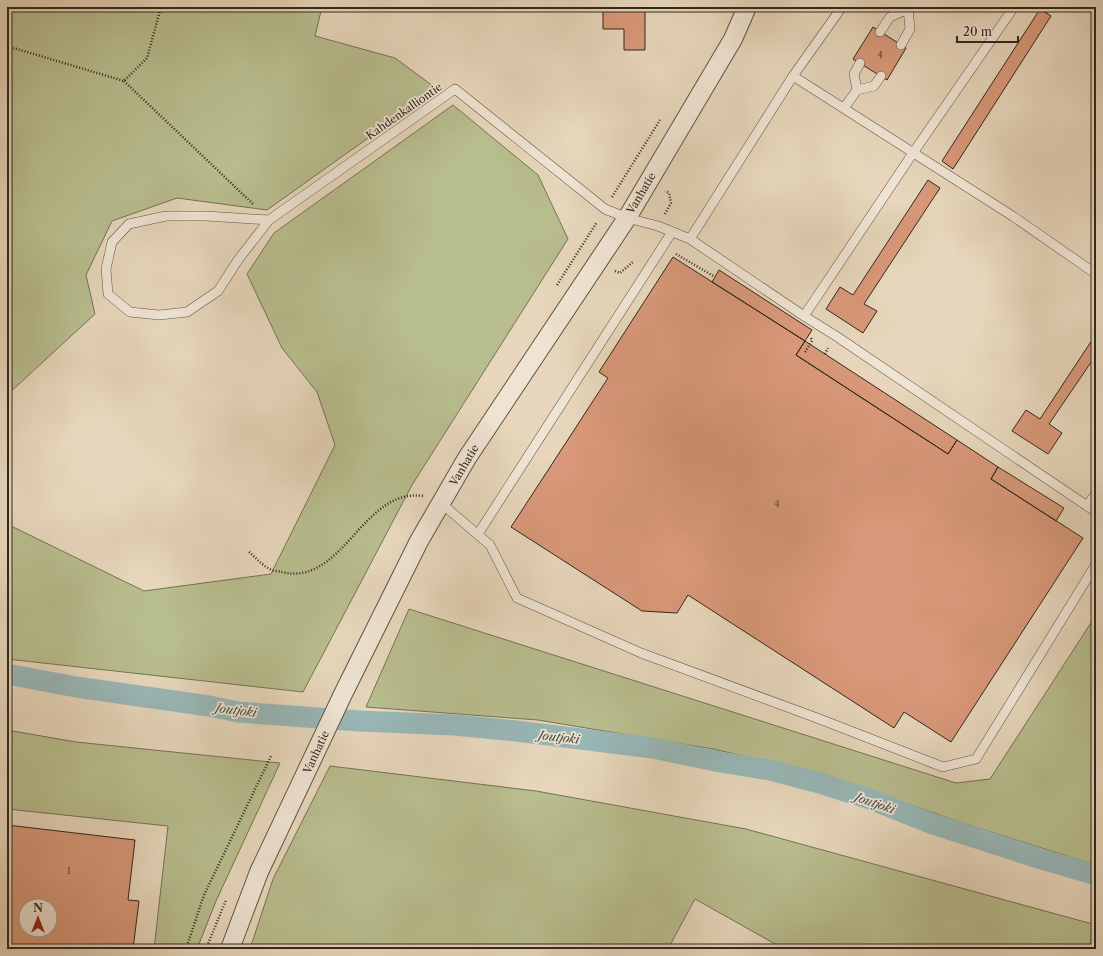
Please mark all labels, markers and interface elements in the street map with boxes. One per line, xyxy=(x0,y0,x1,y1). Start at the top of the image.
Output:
scale bar xyxy=(957,18,1018,44)
text: 20 m xyxy=(963,24,992,39)
house number: 4 xyxy=(877,49,883,60)
street label: Kahdenkalliontie xyxy=(363,79,445,143)
street label: Vanhatie xyxy=(623,170,659,217)
street label: Vanhatie xyxy=(446,442,482,489)
house number: 4 xyxy=(774,498,780,509)
water label: Joutjoki xyxy=(211,700,259,720)
water label: Joutjoki xyxy=(534,727,581,747)
street label: Vanhatie xyxy=(300,728,332,777)
water label: Joutjoki xyxy=(849,788,898,817)
house number: 1 xyxy=(67,865,71,876)
north arrow xyxy=(18,898,58,938)
text: N xyxy=(33,901,43,915)

